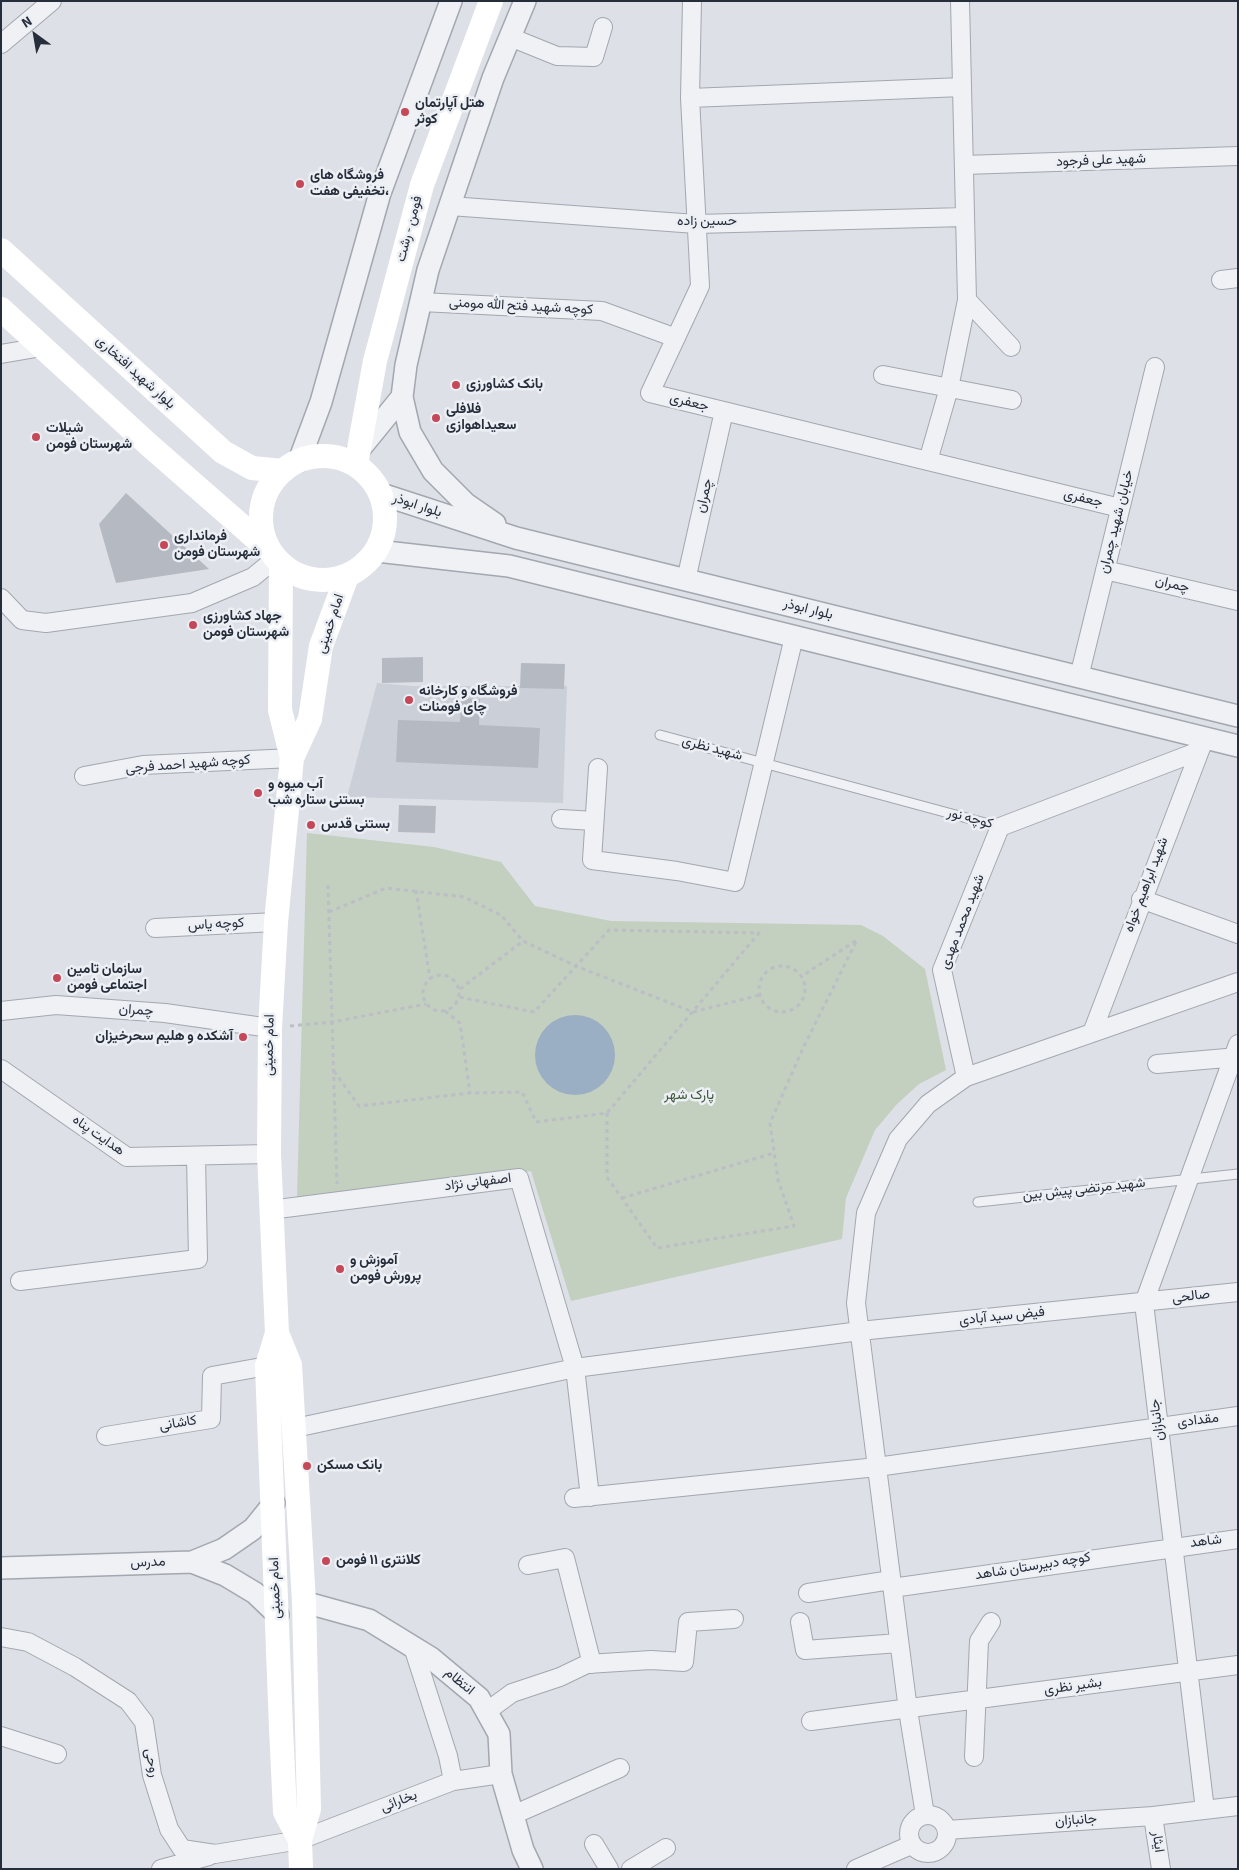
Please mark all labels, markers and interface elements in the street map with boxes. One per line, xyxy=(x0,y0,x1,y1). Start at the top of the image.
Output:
north arrow xyxy=(10,10,60,60)
text: N xyxy=(18,11,36,33)
place label: هتل آپارتمان کوثر xyxy=(415,96,485,128)
marker: هتل آپارتمان کوثر xyxy=(399,106,411,118)
street label: شهید علی فرجود xyxy=(1056,151,1146,171)
place label: فروشگاه های تخفیفی هفت، xyxy=(310,168,389,200)
marker: فروشگاه های تخفیفی هفت، xyxy=(294,178,306,190)
street label: فومن - رشت xyxy=(393,194,427,264)
street label: حسین زاده xyxy=(677,214,737,230)
street label: کوچه شهید فتح الله مومنی xyxy=(448,295,594,319)
street label: بلوار شهید افتخاری xyxy=(92,333,178,413)
place label: بانک کشاورزی xyxy=(466,377,543,393)
marker: بانک کشاورزی xyxy=(450,379,462,391)
street label: جعفری xyxy=(668,390,710,416)
place label: فلافلی سعیداهوازی xyxy=(446,402,516,434)
marker: فلافلی سعیداهوازی xyxy=(430,412,442,424)
place label: شیلات شهرستان فومن xyxy=(46,421,132,454)
marker: شیلات شهرستان فومن xyxy=(30,431,42,443)
street label: خیابان شهید چمران xyxy=(1096,468,1138,576)
street label: چمران xyxy=(693,477,717,515)
street label: جعفری xyxy=(1062,486,1104,512)
street label: بلوار ابوذر xyxy=(390,490,444,522)
place label: فرمانداری شهرستان فومن xyxy=(174,529,260,562)
marker: فرمانداری شهرستان فومن xyxy=(158,539,170,551)
street label: چمران xyxy=(1153,573,1191,597)
street label: امام خمینی xyxy=(313,592,349,656)
street label: بلوار ابوذر xyxy=(781,596,835,624)
place label: جهاد کشاورزی شهرستان فومن xyxy=(203,609,289,642)
marker: جهاد کشاورزی شهرستان فومن xyxy=(187,619,199,631)
place label: فروشگاه و کارخانه چای فومنات xyxy=(419,684,518,716)
marker: فروشگاه و کارخانه چای فومنات xyxy=(403,694,415,706)
street label: شهید نظری xyxy=(680,733,744,765)
street label: کوچه شهید احمد فرجی xyxy=(125,752,251,778)
place label: آب میوه و بستنی ستاره شب xyxy=(268,777,364,810)
marker: آب میوه و بستنی ستاره شب xyxy=(252,787,264,799)
street label: کوچه نور xyxy=(945,805,995,833)
place label: بستنی قدس xyxy=(321,817,390,833)
marker: بستنی قدس xyxy=(305,819,317,831)
street label: شهید ابراهیم خواه xyxy=(1121,835,1173,935)
street label: شهید محمد مهدی xyxy=(937,872,989,972)
street label: کوچه یاس xyxy=(187,915,245,935)
place label: سازمان تامین اجتماعی فومن xyxy=(67,962,147,994)
marker: سازمان تامین اجتماعی فومن xyxy=(51,972,63,984)
street label: چمران xyxy=(118,1001,154,1021)
street label: امام خمینی xyxy=(261,1014,279,1076)
place label: آشکده و هلیم سحرخیزان xyxy=(95,1029,233,1045)
marker: آشکده و هلیم سحرخیزان xyxy=(237,1031,249,1043)
park label: پارک شهر xyxy=(664,1088,714,1104)
street label: هدایت پناه xyxy=(69,1112,127,1160)
street label: اصفهانی نژاد xyxy=(444,1171,512,1195)
street label: شهید مرتضی پیش بین xyxy=(1022,1175,1146,1205)
place label: آموزش و پرورش فومن xyxy=(350,1253,421,1285)
marker: آموزش و پرورش فومن xyxy=(334,1263,346,1275)
street label: صالحی xyxy=(1171,1286,1211,1308)
street label: فیض سید آبادی xyxy=(958,1304,1046,1330)
street label: جانبازان xyxy=(1147,1398,1169,1442)
street label: مقدادی xyxy=(1176,1410,1220,1432)
street label: کاشانی xyxy=(158,1413,198,1435)
place label: بانک مسکن xyxy=(317,1458,382,1474)
marker: بانک مسکن xyxy=(301,1460,313,1472)
street label: شاهد xyxy=(1189,1532,1223,1552)
street label: کوچه دبیرستان شاهد xyxy=(974,1550,1092,1584)
place label: کلانتری ۱۱ فومن xyxy=(336,1553,421,1569)
street label: مدرس xyxy=(130,1554,166,1572)
marker: کلانتری ۱۱ فومن xyxy=(320,1555,332,1567)
street label: امام خمینی xyxy=(267,1557,285,1619)
street label: انتظام xyxy=(441,1665,477,1699)
street label: بشیر نظری xyxy=(1043,1675,1103,1699)
street label: روحی xyxy=(140,1747,162,1779)
street label: بخارائی xyxy=(378,1787,420,1817)
street label: جانبازان xyxy=(1054,1811,1098,1831)
street label: ایثار xyxy=(1147,1830,1167,1854)

